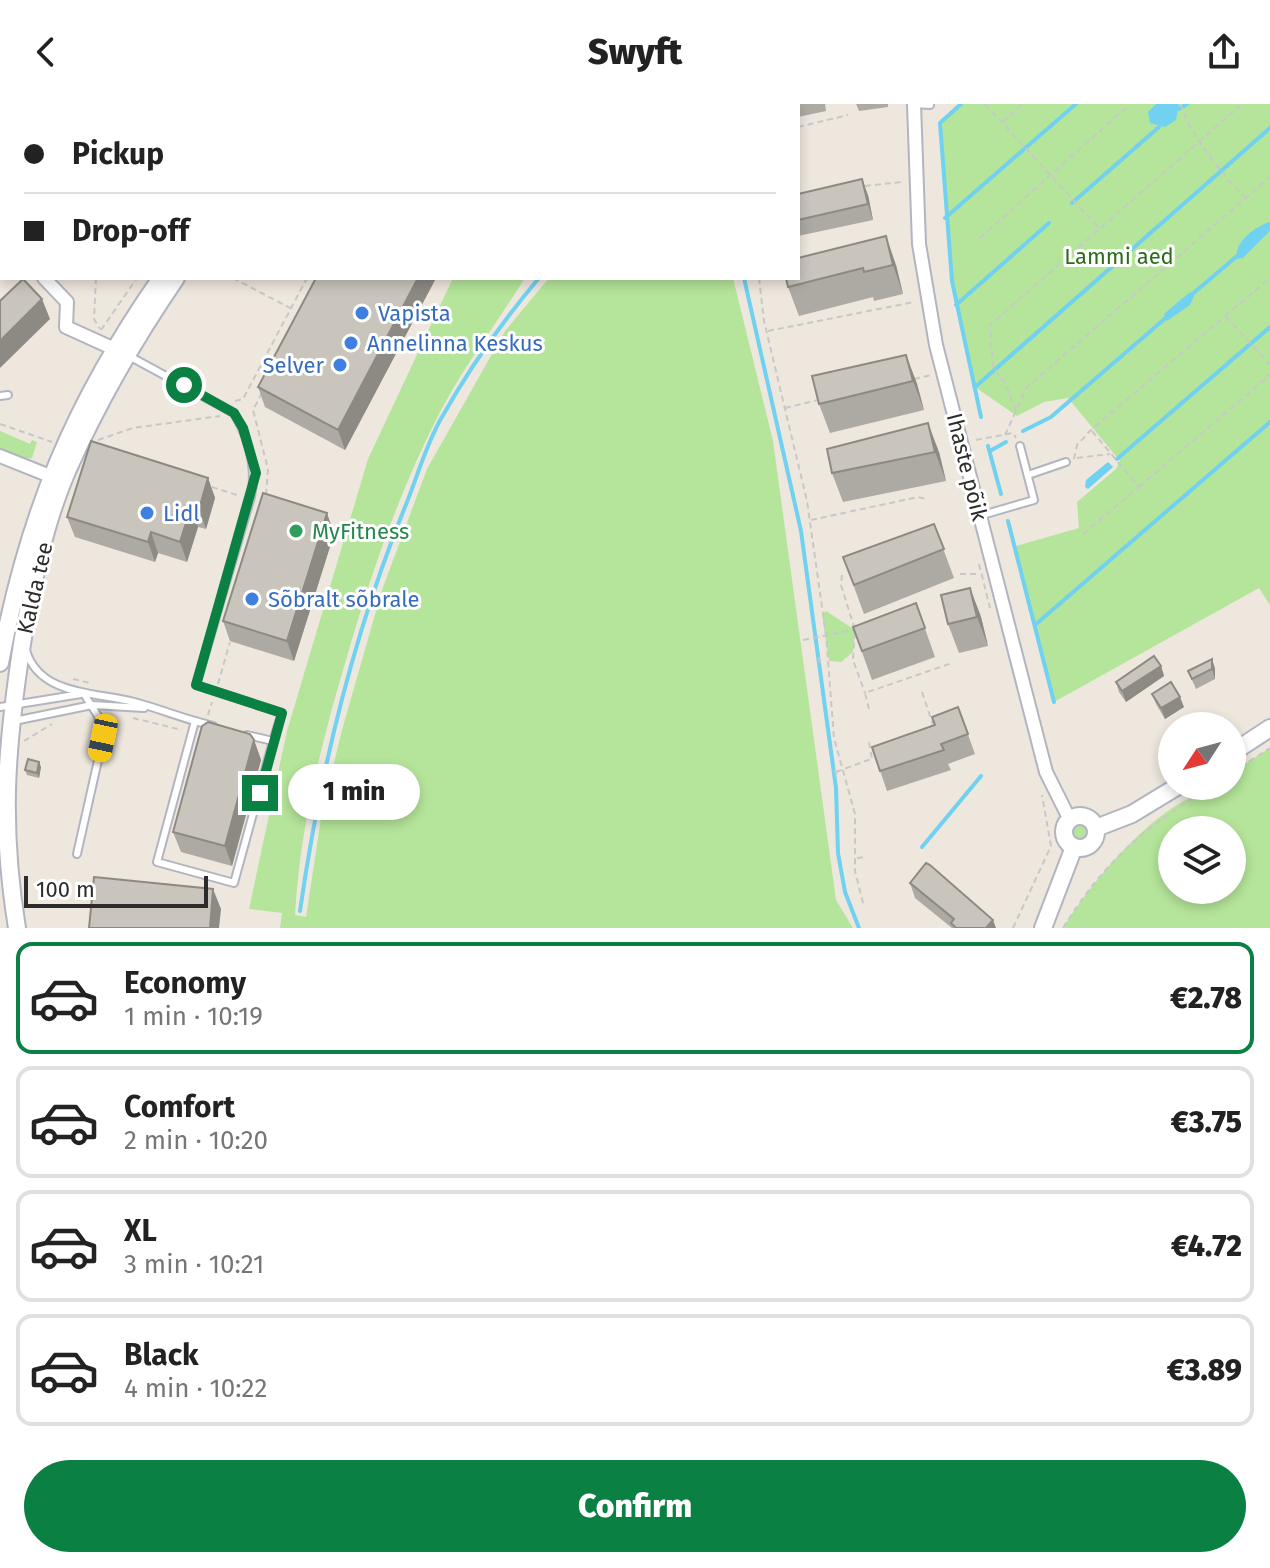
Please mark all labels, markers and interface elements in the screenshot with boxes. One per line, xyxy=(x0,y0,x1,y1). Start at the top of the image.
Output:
icon: back xyxy=(24,30,68,74)
text: Swyft xyxy=(588,30,682,74)
icon: share xyxy=(1202,30,1246,74)
text: Pickup xyxy=(72,136,164,172)
text: Drop-off xyxy=(72,213,189,249)
park label: Lammi aed xyxy=(1064,243,1174,270)
place label: Vapista xyxy=(378,300,451,327)
marker: Vapista xyxy=(353,304,371,322)
place label: Annelinna Keskus xyxy=(367,330,543,357)
marker: Annelinna Keskus xyxy=(342,334,360,352)
place label: Selver xyxy=(263,352,324,379)
marker: Selver xyxy=(331,356,349,374)
route start xyxy=(166,367,202,403)
street label: Ihaste põik xyxy=(941,410,994,524)
place label: Lidl xyxy=(163,500,200,527)
marker: Lidl xyxy=(138,504,156,522)
place label: MyFitness xyxy=(312,518,409,545)
marker: MyFitness xyxy=(287,522,305,540)
street label: Kalda tee xyxy=(11,539,59,637)
place label: Sõbralt sõbrale xyxy=(268,586,420,613)
marker: Sõbralt sõbrale xyxy=(243,590,261,608)
car xyxy=(86,712,120,764)
north arrow xyxy=(1158,712,1246,800)
map controls xyxy=(1158,712,1246,904)
callout: 1 min xyxy=(288,765,420,821)
route end xyxy=(242,775,278,811)
text: 1 min xyxy=(323,776,385,807)
button: layers xyxy=(1158,816,1246,904)
scale bar xyxy=(24,872,208,908)
text: 100 m xyxy=(36,876,95,903)
icon: car xyxy=(28,962,100,1034)
text: Economy xyxy=(124,965,246,1001)
text: €2.78 xyxy=(1170,980,1242,1016)
text: 1 min · 10:19 xyxy=(124,1001,263,1032)
icon: car xyxy=(28,1086,100,1158)
text: Comfort xyxy=(124,1089,235,1125)
text: €3.75 xyxy=(1171,1104,1242,1140)
text: 2 min · 10:20 xyxy=(124,1125,268,1156)
icon: car xyxy=(28,1210,100,1282)
text: XL xyxy=(124,1213,157,1249)
text: €4.72 xyxy=(1171,1228,1242,1264)
text: 3 min · 10:21 xyxy=(124,1249,264,1280)
icon: car xyxy=(28,1334,100,1406)
text: Black xyxy=(124,1337,199,1373)
text: €3.89 xyxy=(1167,1352,1242,1388)
text: 4 min · 10:22 xyxy=(124,1373,267,1404)
button: Confirm xyxy=(24,1460,1246,1552)

